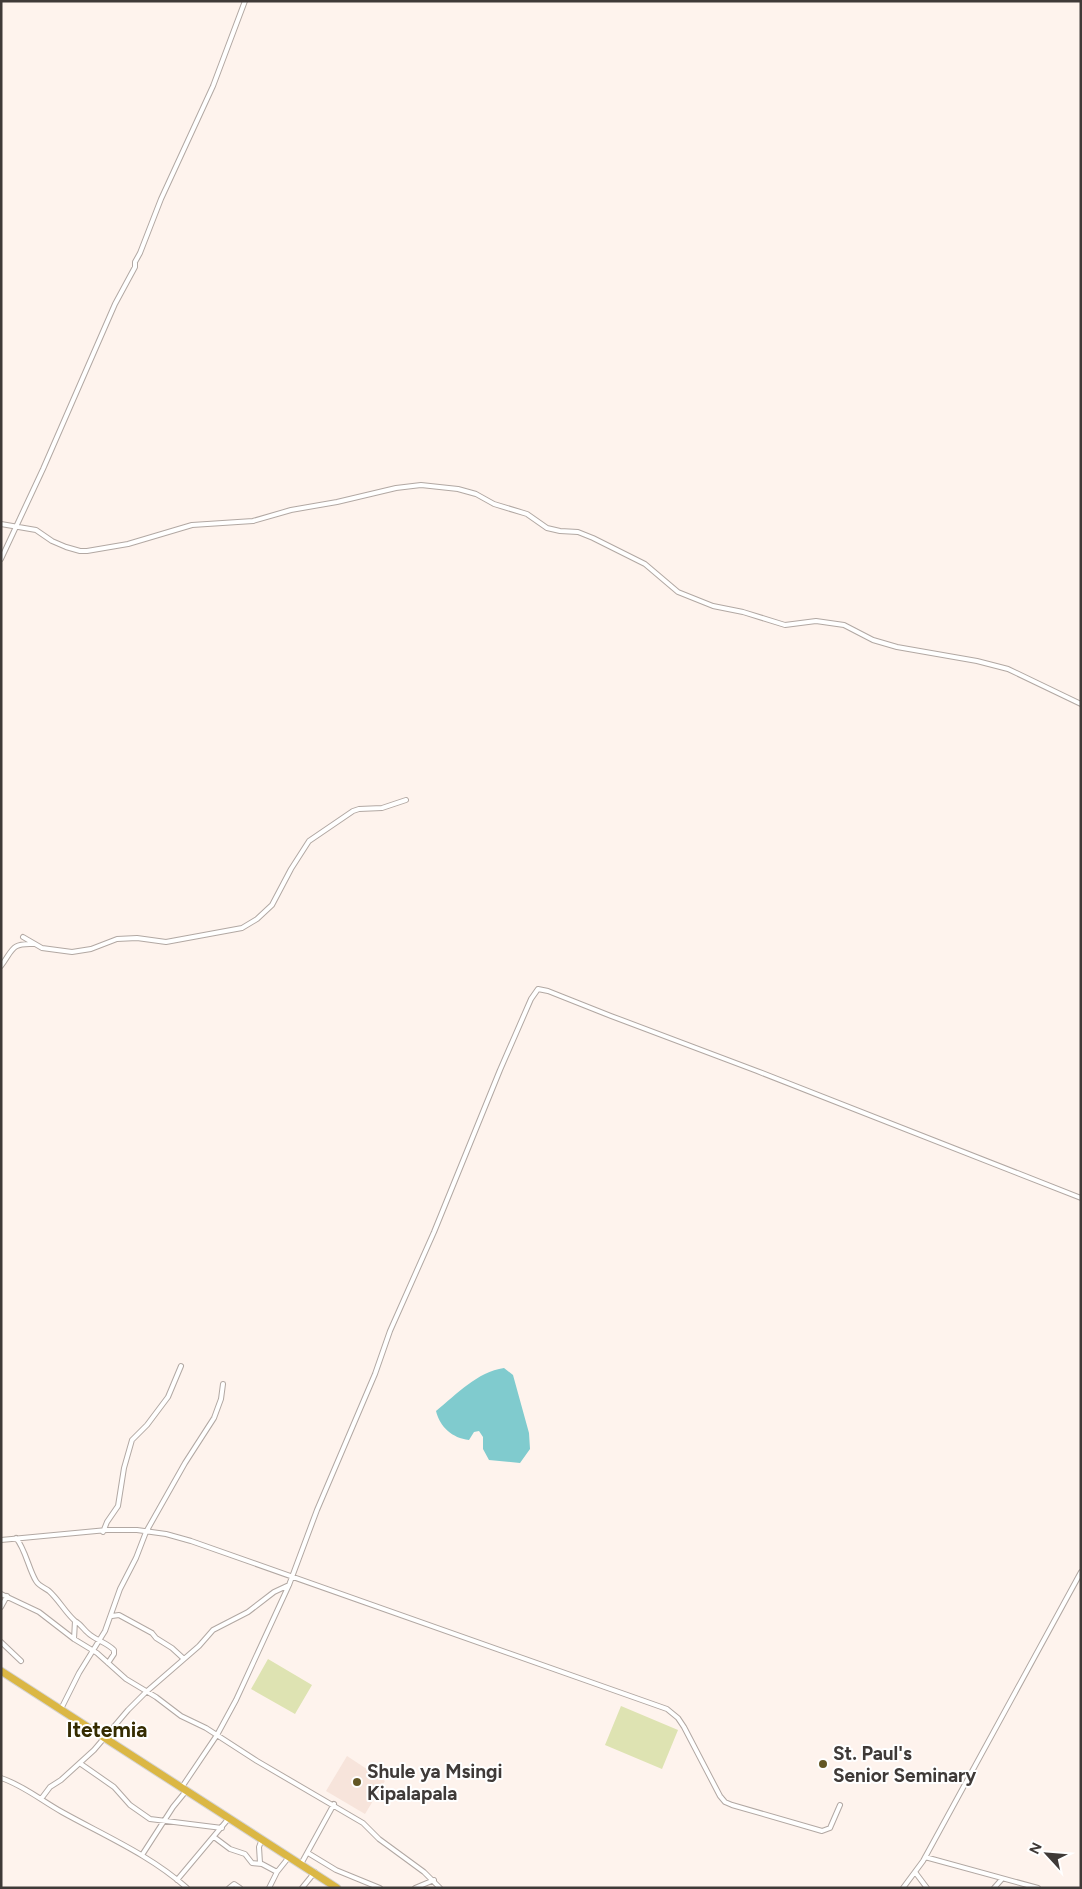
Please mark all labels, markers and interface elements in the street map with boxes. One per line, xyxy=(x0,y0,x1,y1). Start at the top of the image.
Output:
district label: Itetemia xyxy=(67,1717,147,1742)
place label: St. Paul's Senior Seminary xyxy=(833,1742,976,1787)
marker: St. Paul's Senior Seminary xyxy=(817,1758,829,1770)
place label: Shule ya Msingi Kipalapala xyxy=(367,1760,502,1805)
marker: Shule ya Msingi Kipalapala xyxy=(351,1776,363,1788)
north arrow xyxy=(1022,1829,1072,1879)
text: N xyxy=(1026,1840,1046,1857)

